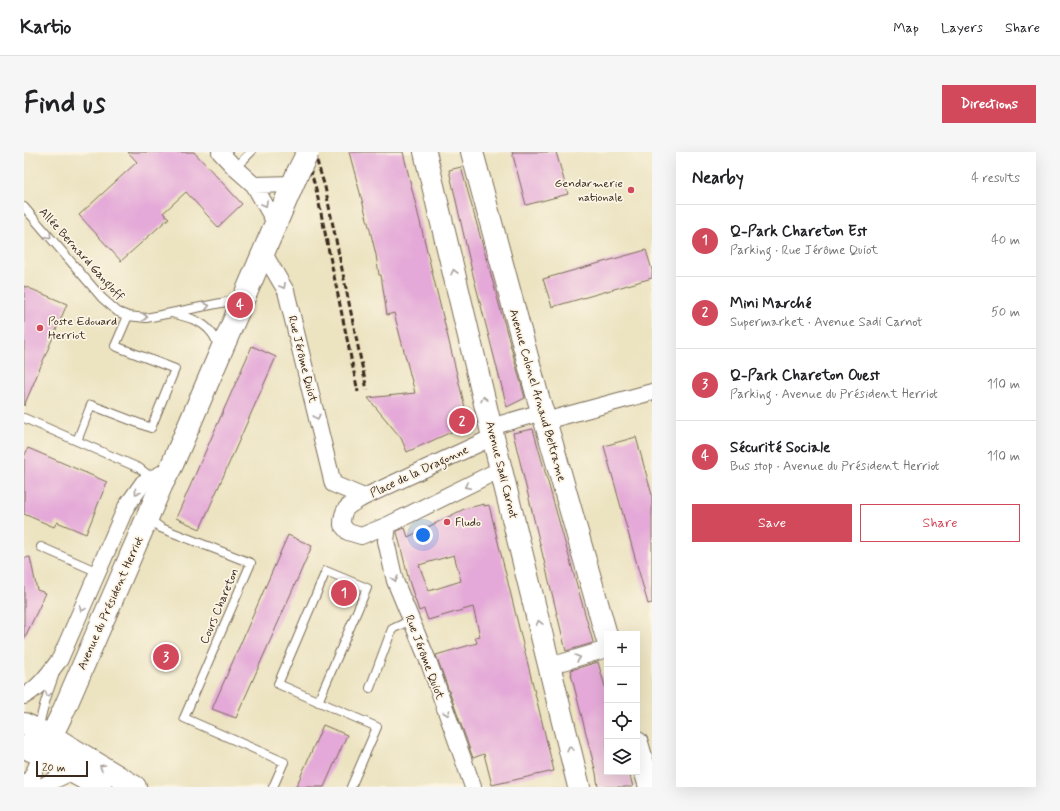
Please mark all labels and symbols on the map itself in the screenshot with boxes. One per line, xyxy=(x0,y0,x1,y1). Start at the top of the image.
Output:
place label: Gendarmerie nationale xyxy=(554,176,623,206)
marker: Gendarmerie nationale xyxy=(626,185,636,195)
one-way arrow xyxy=(261,200,268,207)
street label: Allée Bernard Gangloff xyxy=(34,205,127,305)
one-way arrow xyxy=(45,232,52,239)
one-way arrow xyxy=(450,269,459,276)
one-way arrow xyxy=(278,282,285,289)
pin: 4 xyxy=(227,290,253,320)
one-way arrow xyxy=(204,302,210,311)
street label: Avenue Colonel Arnaud Beltrame xyxy=(505,307,569,484)
one-way arrow xyxy=(142,313,148,321)
place label: Poste Edouard Herriot xyxy=(48,314,117,344)
street label: Rue Jérôme Quiot xyxy=(283,314,321,404)
marker: Poste Edouard Herriot xyxy=(35,323,45,333)
one-way arrow xyxy=(481,396,489,402)
pin: 2 xyxy=(449,406,475,436)
one-way arrow xyxy=(312,413,321,420)
street label: Avenue Sadi Carnot xyxy=(481,420,521,521)
street label: Place de la Dragonne xyxy=(368,442,472,503)
one-way arrow xyxy=(463,481,471,489)
one-way arrow xyxy=(135,487,142,494)
place label: Fludo xyxy=(455,515,481,531)
marker: Fludo xyxy=(442,517,452,527)
your location xyxy=(413,525,433,545)
street label: Avenue du Président Herriot xyxy=(74,534,148,673)
street label: Cours Chareton xyxy=(197,566,243,647)
one-way arrow xyxy=(390,575,399,582)
pin: 1 xyxy=(331,578,357,608)
one-way arrow xyxy=(79,604,87,612)
street label: Rue Jérôme Quiot xyxy=(401,613,448,702)
one-way arrow xyxy=(536,620,544,626)
pin: 3 xyxy=(153,642,179,672)
one-way arrow xyxy=(575,654,582,663)
one-way arrow xyxy=(44,691,53,698)
one-way arrow xyxy=(442,709,450,716)
one-way arrow xyxy=(566,746,575,753)
scale bar xyxy=(36,759,88,778)
one-way arrow xyxy=(99,764,106,771)

